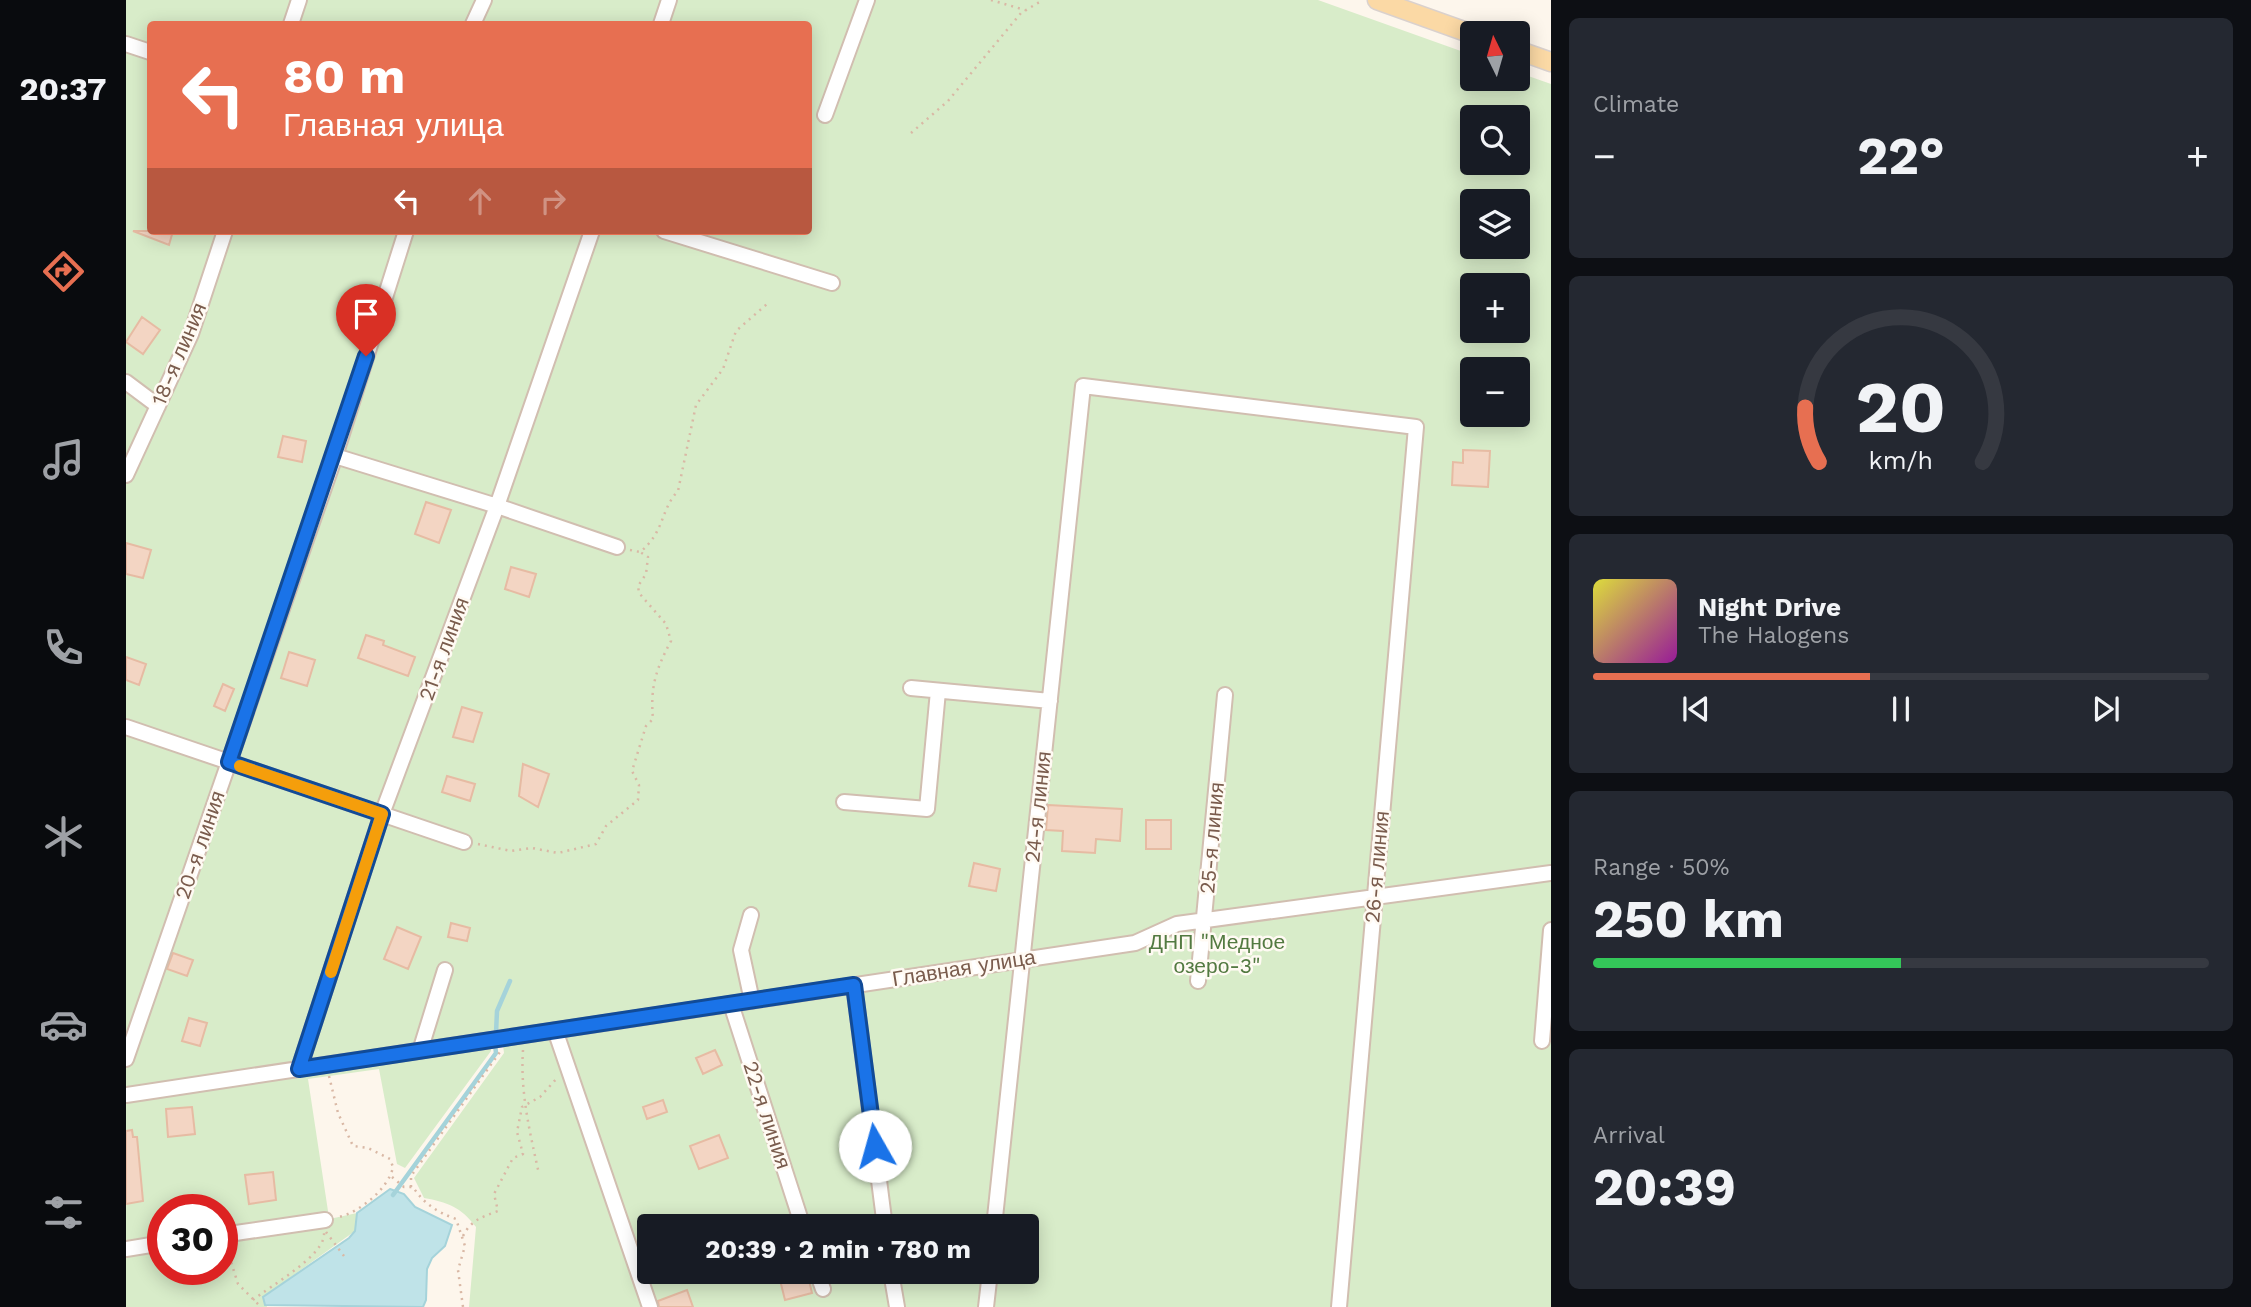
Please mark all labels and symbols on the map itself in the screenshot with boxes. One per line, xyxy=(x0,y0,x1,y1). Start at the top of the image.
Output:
north arrow xyxy=(1460,21,1530,91)
pin xyxy=(336,284,396,356)
street label: 18-я линия xyxy=(146,299,211,409)
street label: 21-я линия xyxy=(413,594,474,704)
street label: 24-я линия xyxy=(1019,750,1056,864)
street label: 25-я линия xyxy=(1194,781,1229,895)
street label: 20-я линия xyxy=(169,787,230,902)
street label: 26-я линия xyxy=(1359,810,1394,924)
park label: ДНП "Медное озеро-3" xyxy=(1149,929,1285,978)
street label: Главная улица xyxy=(890,944,1038,991)
street label: 22-я линия xyxy=(738,1058,797,1172)
position arrow xyxy=(838,1109,912,1183)
speed limit sign: 30 xyxy=(147,1194,238,1285)

